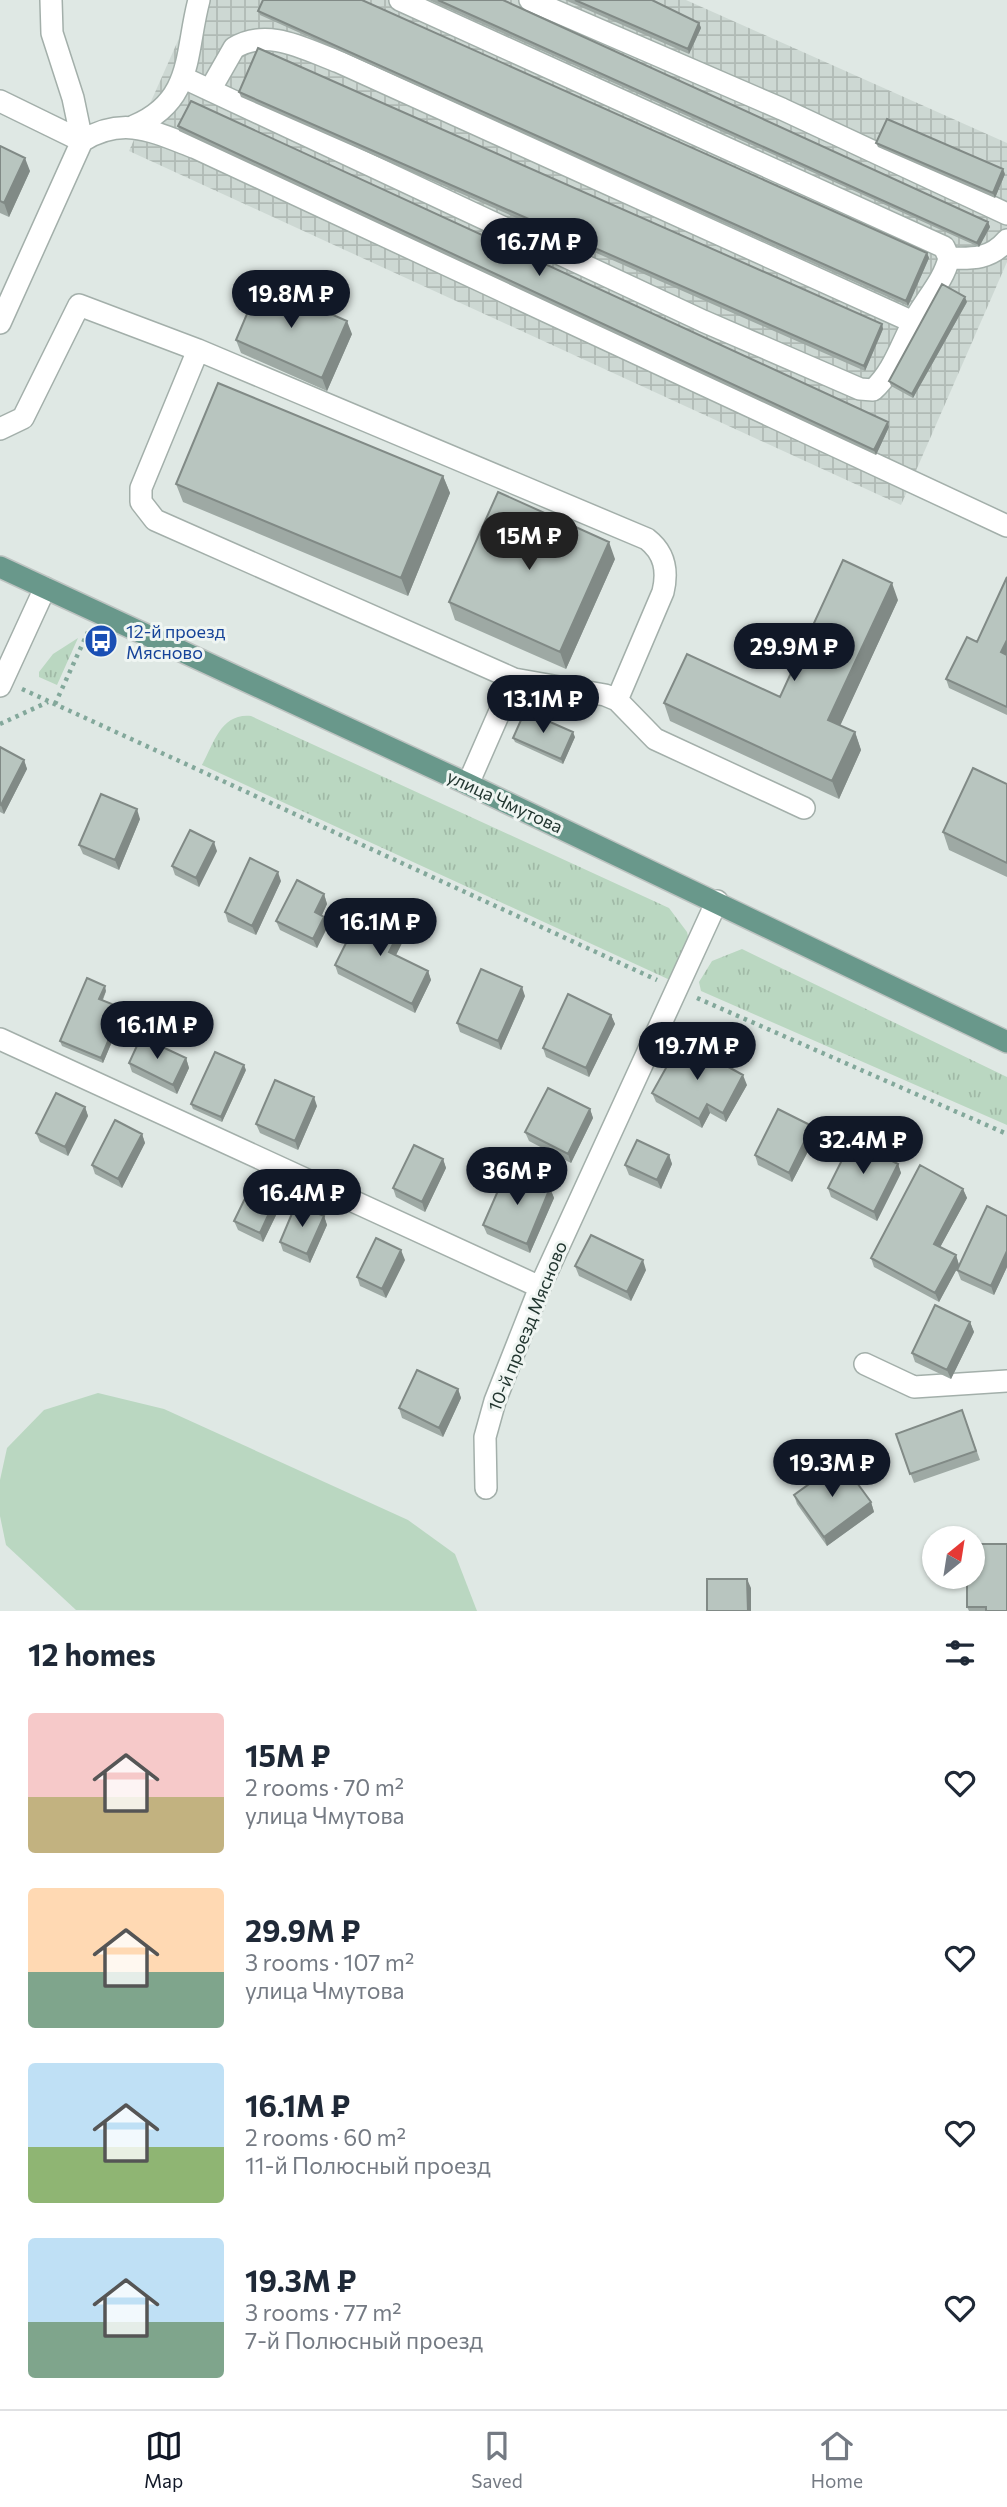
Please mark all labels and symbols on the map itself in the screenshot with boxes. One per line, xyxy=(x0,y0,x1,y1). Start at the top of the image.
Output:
pin: 16.7M ₽ xyxy=(474,218,604,278)
pin: 19.8M ₽ xyxy=(226,270,356,330)
pin: 15M ₽ xyxy=(480,512,578,572)
place label: 12-й проезд Мясново xyxy=(126,620,226,663)
bus stop icon: 12-й проезд Мясново xyxy=(82,622,120,660)
pin: 29.9M ₽ xyxy=(729,624,859,683)
pin: 13.1M ₽ xyxy=(478,676,608,735)
street label: улица Чмутова xyxy=(444,765,566,837)
pin: 16.1M ₽ xyxy=(315,898,445,958)
pin: 16.1M ₽ xyxy=(92,1002,222,1061)
pin: 19.7M ₽ xyxy=(632,1023,762,1082)
pin: 32.4M ₽ xyxy=(798,1116,928,1176)
pin: 36M ₽ xyxy=(468,1148,566,1207)
pin: 16.4M ₽ xyxy=(237,1170,367,1229)
street label: 10-й проезд Мясново xyxy=(483,1238,571,1414)
pin: 19.3M ₽ xyxy=(767,1440,897,1499)
north arrow xyxy=(922,1526,985,1589)

